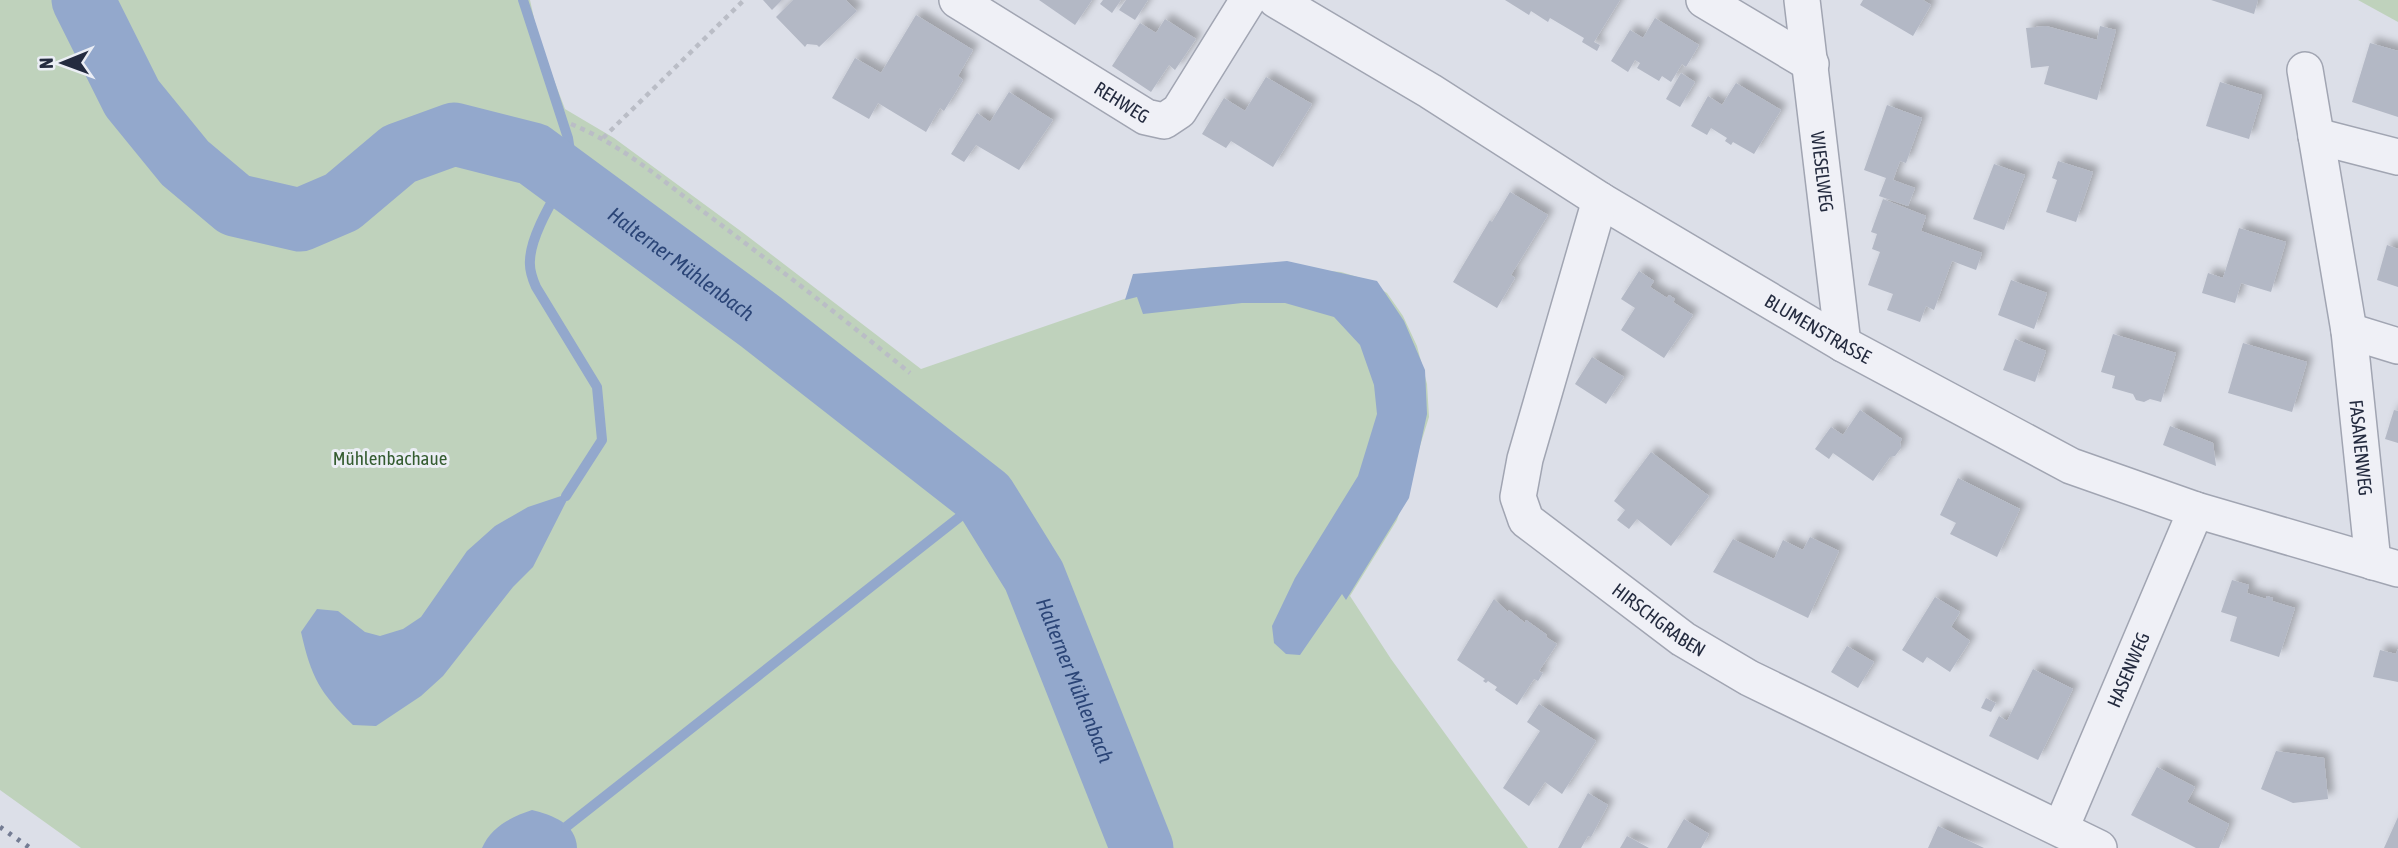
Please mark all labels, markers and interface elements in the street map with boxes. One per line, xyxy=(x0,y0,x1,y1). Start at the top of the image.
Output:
north arrow xyxy=(28,28,98,98)
text: N xyxy=(35,57,57,69)
street label: REHWEG xyxy=(1090,77,1154,127)
street label: WIESELWEG xyxy=(1807,130,1838,213)
water label: Halterner Mühlenbach xyxy=(604,202,759,325)
street label: BLUMENSTRASSE xyxy=(1761,289,1875,368)
street label: FASANENWEG xyxy=(2345,399,2377,497)
park label: Mühlenbachaue xyxy=(333,447,447,469)
street label: HIRSCHGRABEN xyxy=(1608,578,1710,661)
water label: Halterner Mühlenbach xyxy=(1032,594,1119,766)
street label: HASENWEG xyxy=(2103,629,2154,711)

